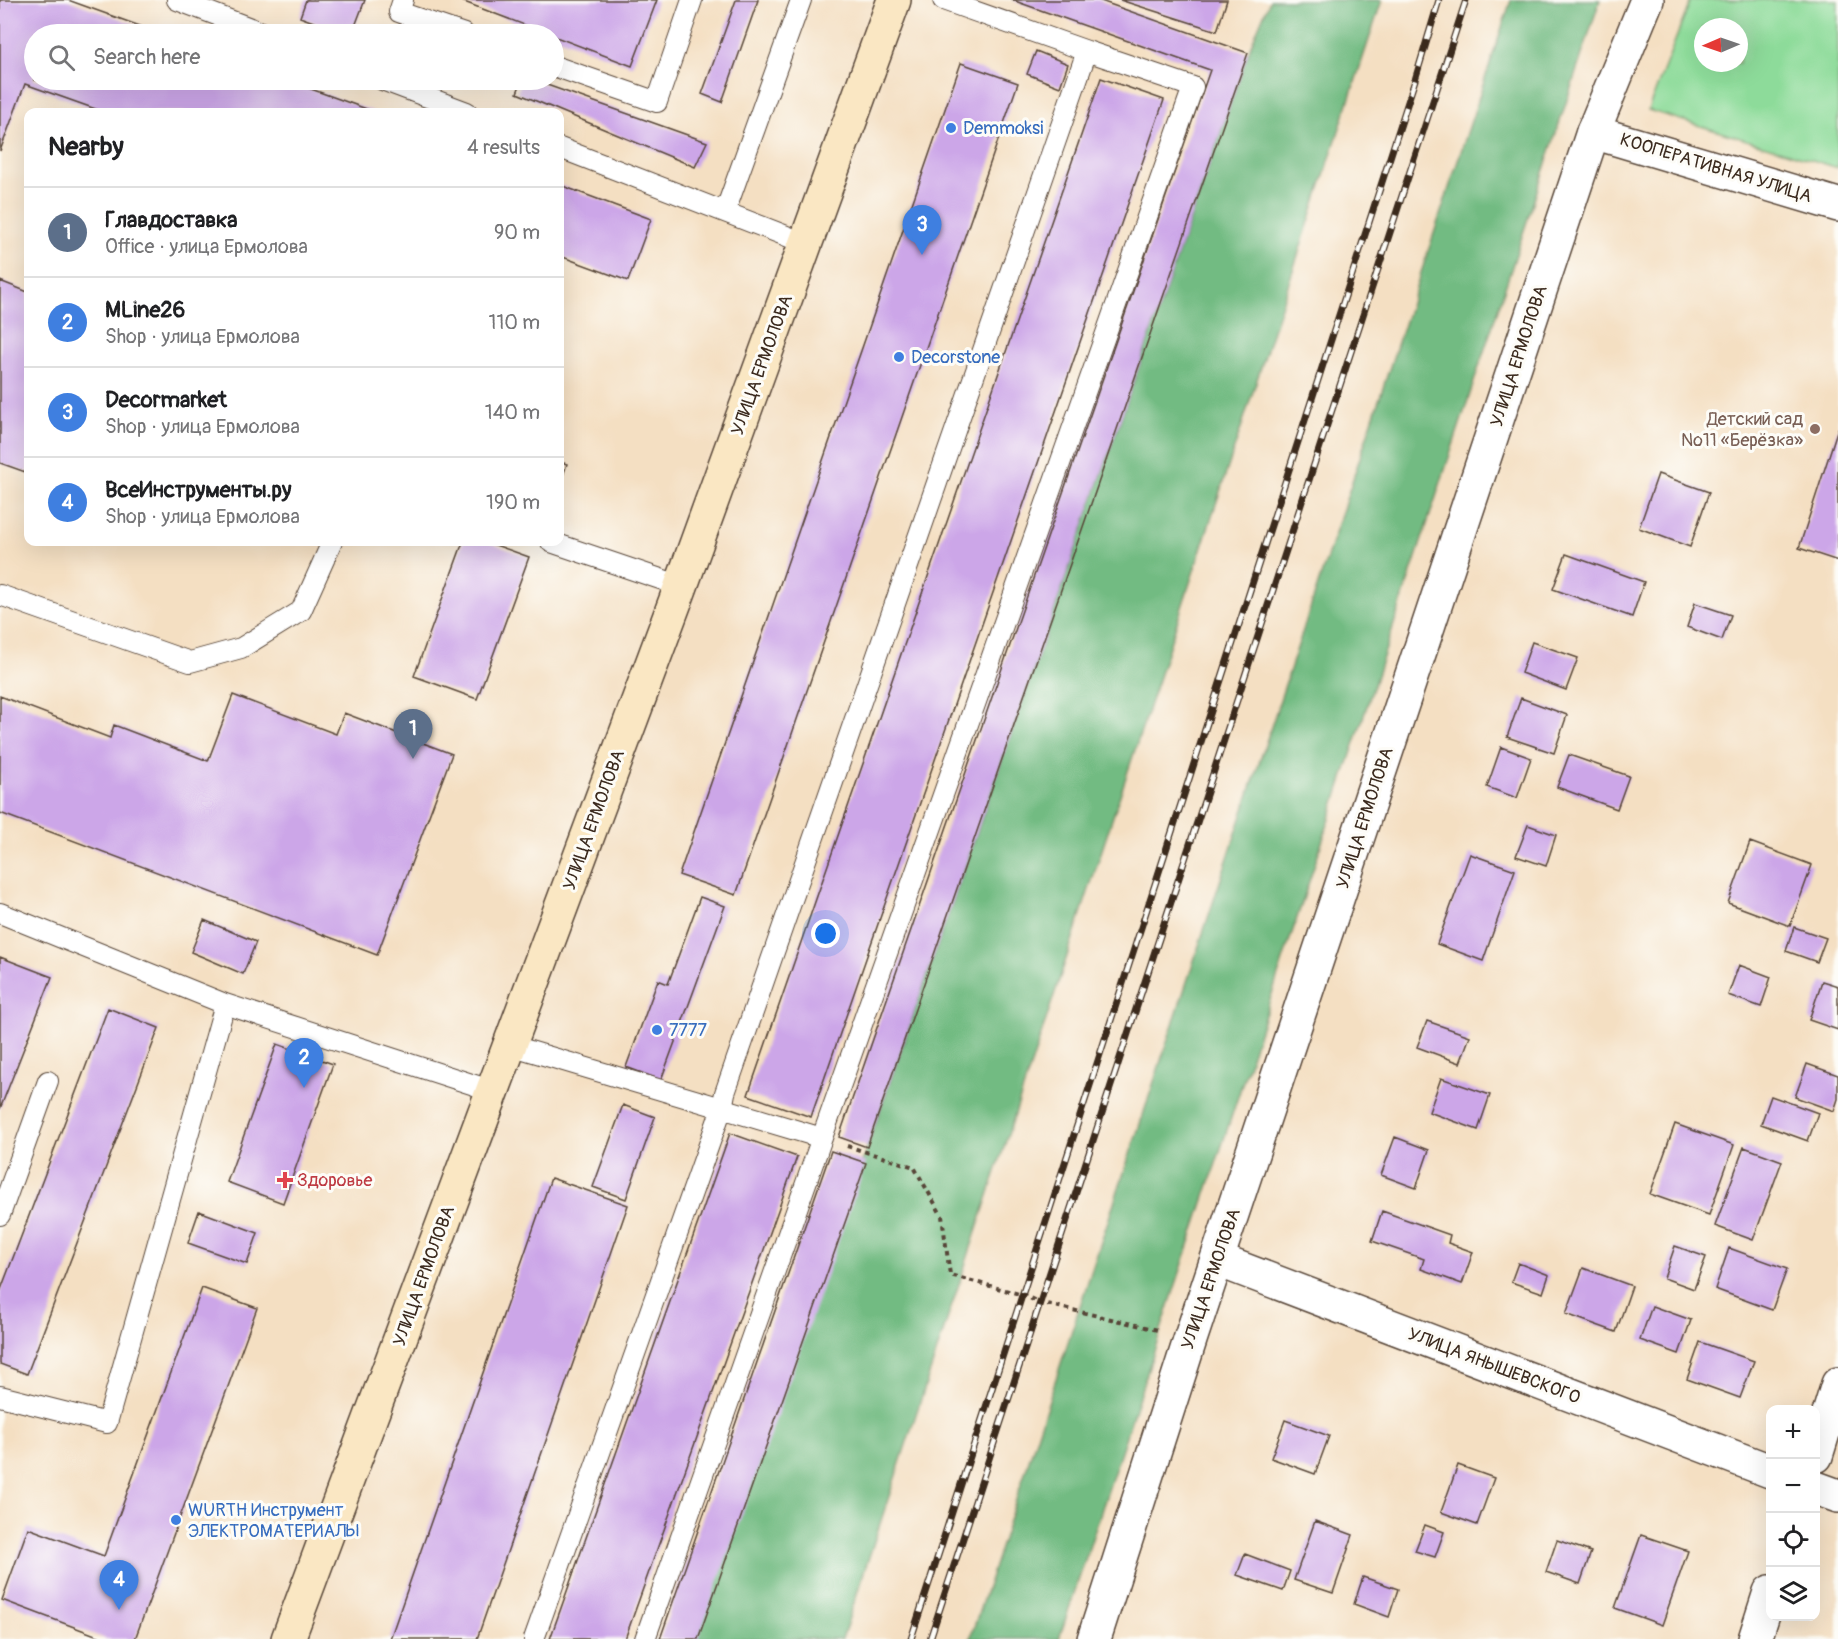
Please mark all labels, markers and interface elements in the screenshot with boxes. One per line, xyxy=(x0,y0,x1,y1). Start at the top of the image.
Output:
north arrow xyxy=(1694,18,1748,72)
search box xyxy=(24,24,564,90)
icon: search xyxy=(45,41,78,74)
text: Search here xyxy=(93,43,200,71)
place label: Demmoksi xyxy=(963,117,1043,140)
marker: Demmoksi xyxy=(944,121,958,135)
street label: КООПЕРАТИВНАЯ УЛИЦА xyxy=(1617,128,1815,208)
text: Nearby xyxy=(48,131,124,163)
text: 4 results xyxy=(467,135,540,160)
text: Главдоставка xyxy=(105,206,238,234)
pin: 3 xyxy=(902,206,942,255)
text: 1 xyxy=(64,220,71,245)
text: 90 m xyxy=(494,220,540,245)
text: Office · улица Ермолова xyxy=(105,234,308,259)
street label: УЛИЦА ЕРМОЛОВА xyxy=(1485,282,1553,430)
street label: УЛИЦА ЕРМОЛОВА xyxy=(726,291,798,438)
text: MLine26 xyxy=(105,296,185,324)
text: 2 xyxy=(62,310,73,335)
text: 110 m xyxy=(489,310,540,335)
text: Shop · улица Ермолова xyxy=(105,324,300,349)
place label: Decorstone xyxy=(911,346,1000,369)
marker: Decorstone xyxy=(892,350,906,364)
text: Decormarket xyxy=(105,386,227,414)
text: 3 xyxy=(62,400,73,425)
text: 140 m xyxy=(485,400,540,425)
place label: Детский сад №11 «Берёзка» xyxy=(1681,408,1803,452)
text: Shop · улица Ермолова xyxy=(105,414,300,439)
marker: Детский сад №11 «Берёзка» xyxy=(1808,422,1822,436)
text: ВсеИнструменты.ру xyxy=(105,476,291,504)
text: 4 xyxy=(62,490,73,515)
text: 190 m xyxy=(486,490,540,515)
text: Shop · улица Ермолова xyxy=(105,504,300,529)
pin: 1 xyxy=(394,710,432,759)
street label: УЛИЦА ЕРМОЛОВА xyxy=(1331,744,1399,892)
street label: УЛИЦА ЕРМОЛОВА xyxy=(558,746,630,893)
your location xyxy=(811,919,840,948)
place label: 7777 xyxy=(669,1019,708,1042)
marker: 7777 xyxy=(650,1023,664,1037)
pin: 2 xyxy=(284,1038,324,1088)
place label: Здоровье xyxy=(297,1169,373,1192)
marker: Здоровье xyxy=(278,1173,292,1187)
street label: УЛИЦА ЕРМОЛОВА xyxy=(388,1202,460,1349)
street label: УЛИЦА ЕРМОЛОВА xyxy=(1176,1205,1246,1353)
street label: УЛИЦА ЯНЫШЕВСКОГО xyxy=(1405,1323,1583,1409)
map controls xyxy=(1766,1405,1820,1621)
button: + xyxy=(1766,1405,1820,1459)
button: − xyxy=(1766,1459,1820,1513)
place label: WURTH Инструмент ЭЛЕКТРОМАТЕРИАЛЫ xyxy=(188,1499,359,1543)
marker: WURTH Инструмент ЭЛЕКТРОМАТЕРИАЛЫ xyxy=(169,1513,183,1527)
button: locate xyxy=(1766,1513,1820,1567)
pin: 4 xyxy=(100,1560,138,1610)
button: layers xyxy=(1766,1567,1820,1621)

